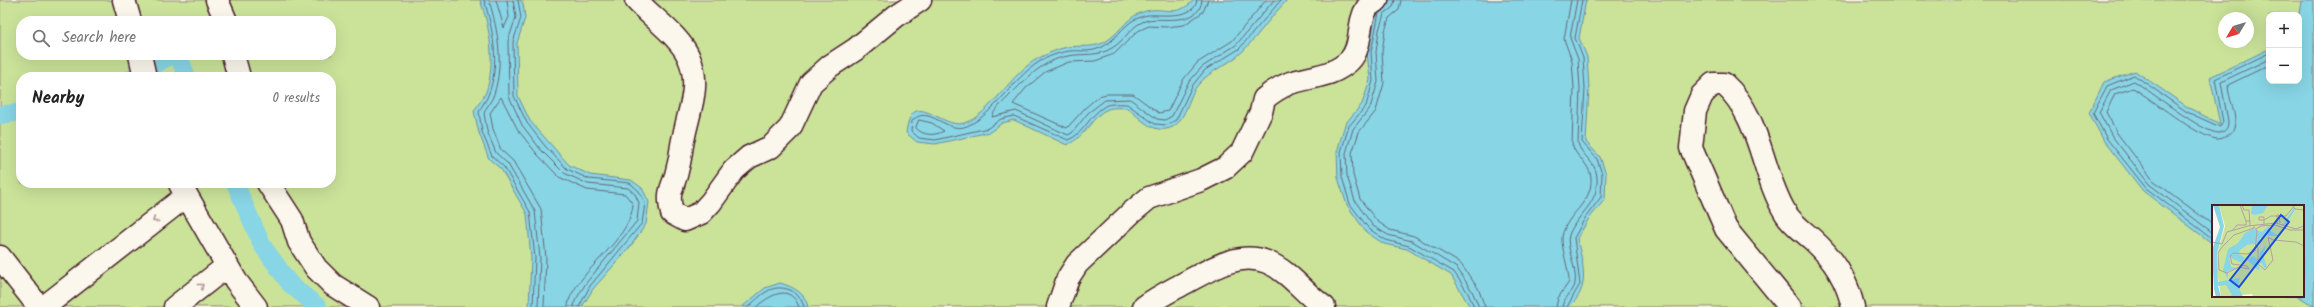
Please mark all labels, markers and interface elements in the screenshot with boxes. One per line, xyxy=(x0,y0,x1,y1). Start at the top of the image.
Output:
north arrow xyxy=(2218,12,2254,48)
map controls xyxy=(2266,12,2302,84)
button: + xyxy=(2266,12,2302,48)
search box xyxy=(16,16,336,60)
text: Search here xyxy=(62,26,136,50)
icon: search xyxy=(30,27,52,49)
button: − xyxy=(2266,48,2302,84)
text: Nearby xyxy=(32,85,84,112)
text: 0 results xyxy=(273,88,320,109)
inset map xyxy=(2212,205,2304,297)
one-way arrow xyxy=(153,215,160,222)
one-way arrow xyxy=(197,284,204,291)

